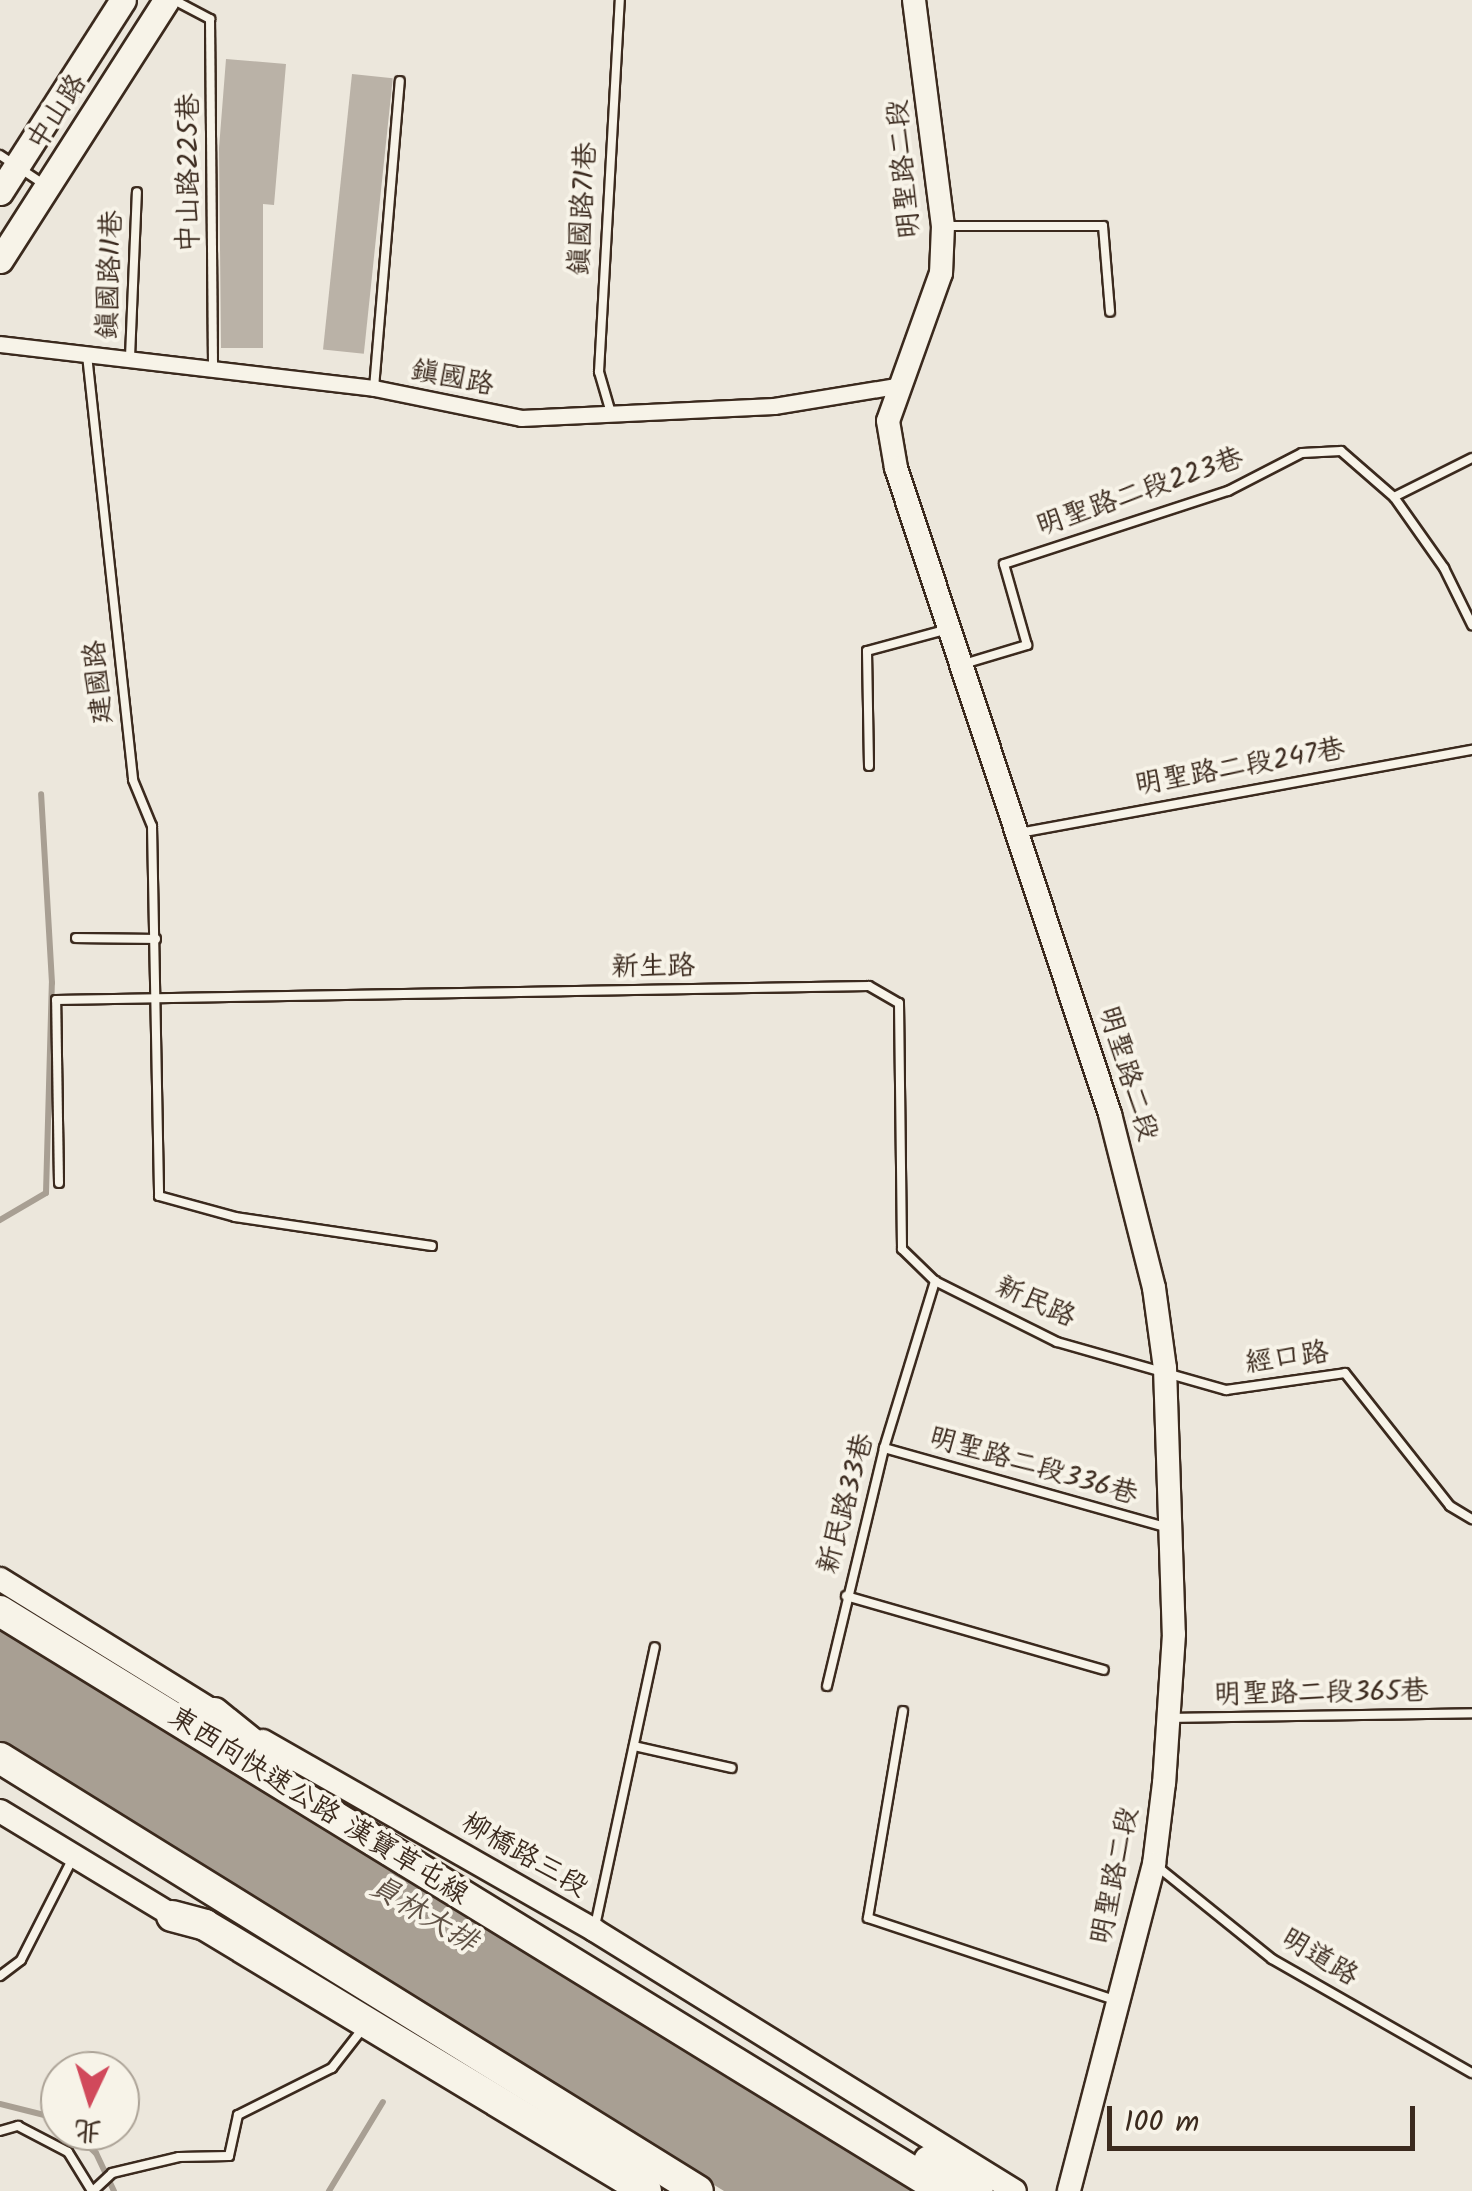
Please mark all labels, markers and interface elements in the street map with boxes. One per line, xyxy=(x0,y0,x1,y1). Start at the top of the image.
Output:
street label: 中山路 xyxy=(21,69,95,157)
street label: 中山路225巷 xyxy=(173,93,207,253)
street label: 明聖路二段 xyxy=(882,98,928,240)
street label: 鎮國路71巷 xyxy=(564,141,604,277)
street label: 鎮國路11巷 xyxy=(92,210,130,340)
street label: 鎮國路 xyxy=(408,354,496,404)
street label: 明聖路二段223巷 xyxy=(1032,442,1248,544)
street label: 建國路 xyxy=(79,638,121,726)
street label: 明聖路二段247巷 xyxy=(1132,733,1348,803)
street label: 新生路 xyxy=(611,950,695,986)
street label: 明聖路二段 xyxy=(1090,1002,1164,1146)
street label: 新民路 xyxy=(990,1271,1080,1335)
street label: 經口路 xyxy=(1243,1337,1331,1381)
street label: 明聖路二段336巷 xyxy=(925,1421,1141,1513)
street label: 新民路33巷 xyxy=(812,1430,882,1578)
street label: 明聖路二段365巷 xyxy=(1213,1675,1429,1713)
street label: 東西向快速公路 漢寶草屯線 xyxy=(162,1701,474,1913)
street label: 明聖路二段 xyxy=(1085,1804,1147,1948)
street label: 柳橋路三段 xyxy=(455,1806,593,1906)
water label: 員林大排 xyxy=(362,1869,484,1961)
street label: 明道路 xyxy=(1274,1922,1364,1994)
north arrow xyxy=(40,2051,140,2151)
scale bar xyxy=(1112,2086,1420,2148)
text: 100 m xyxy=(1124,2099,1199,2147)
text: 北 xyxy=(72,2106,104,2153)

